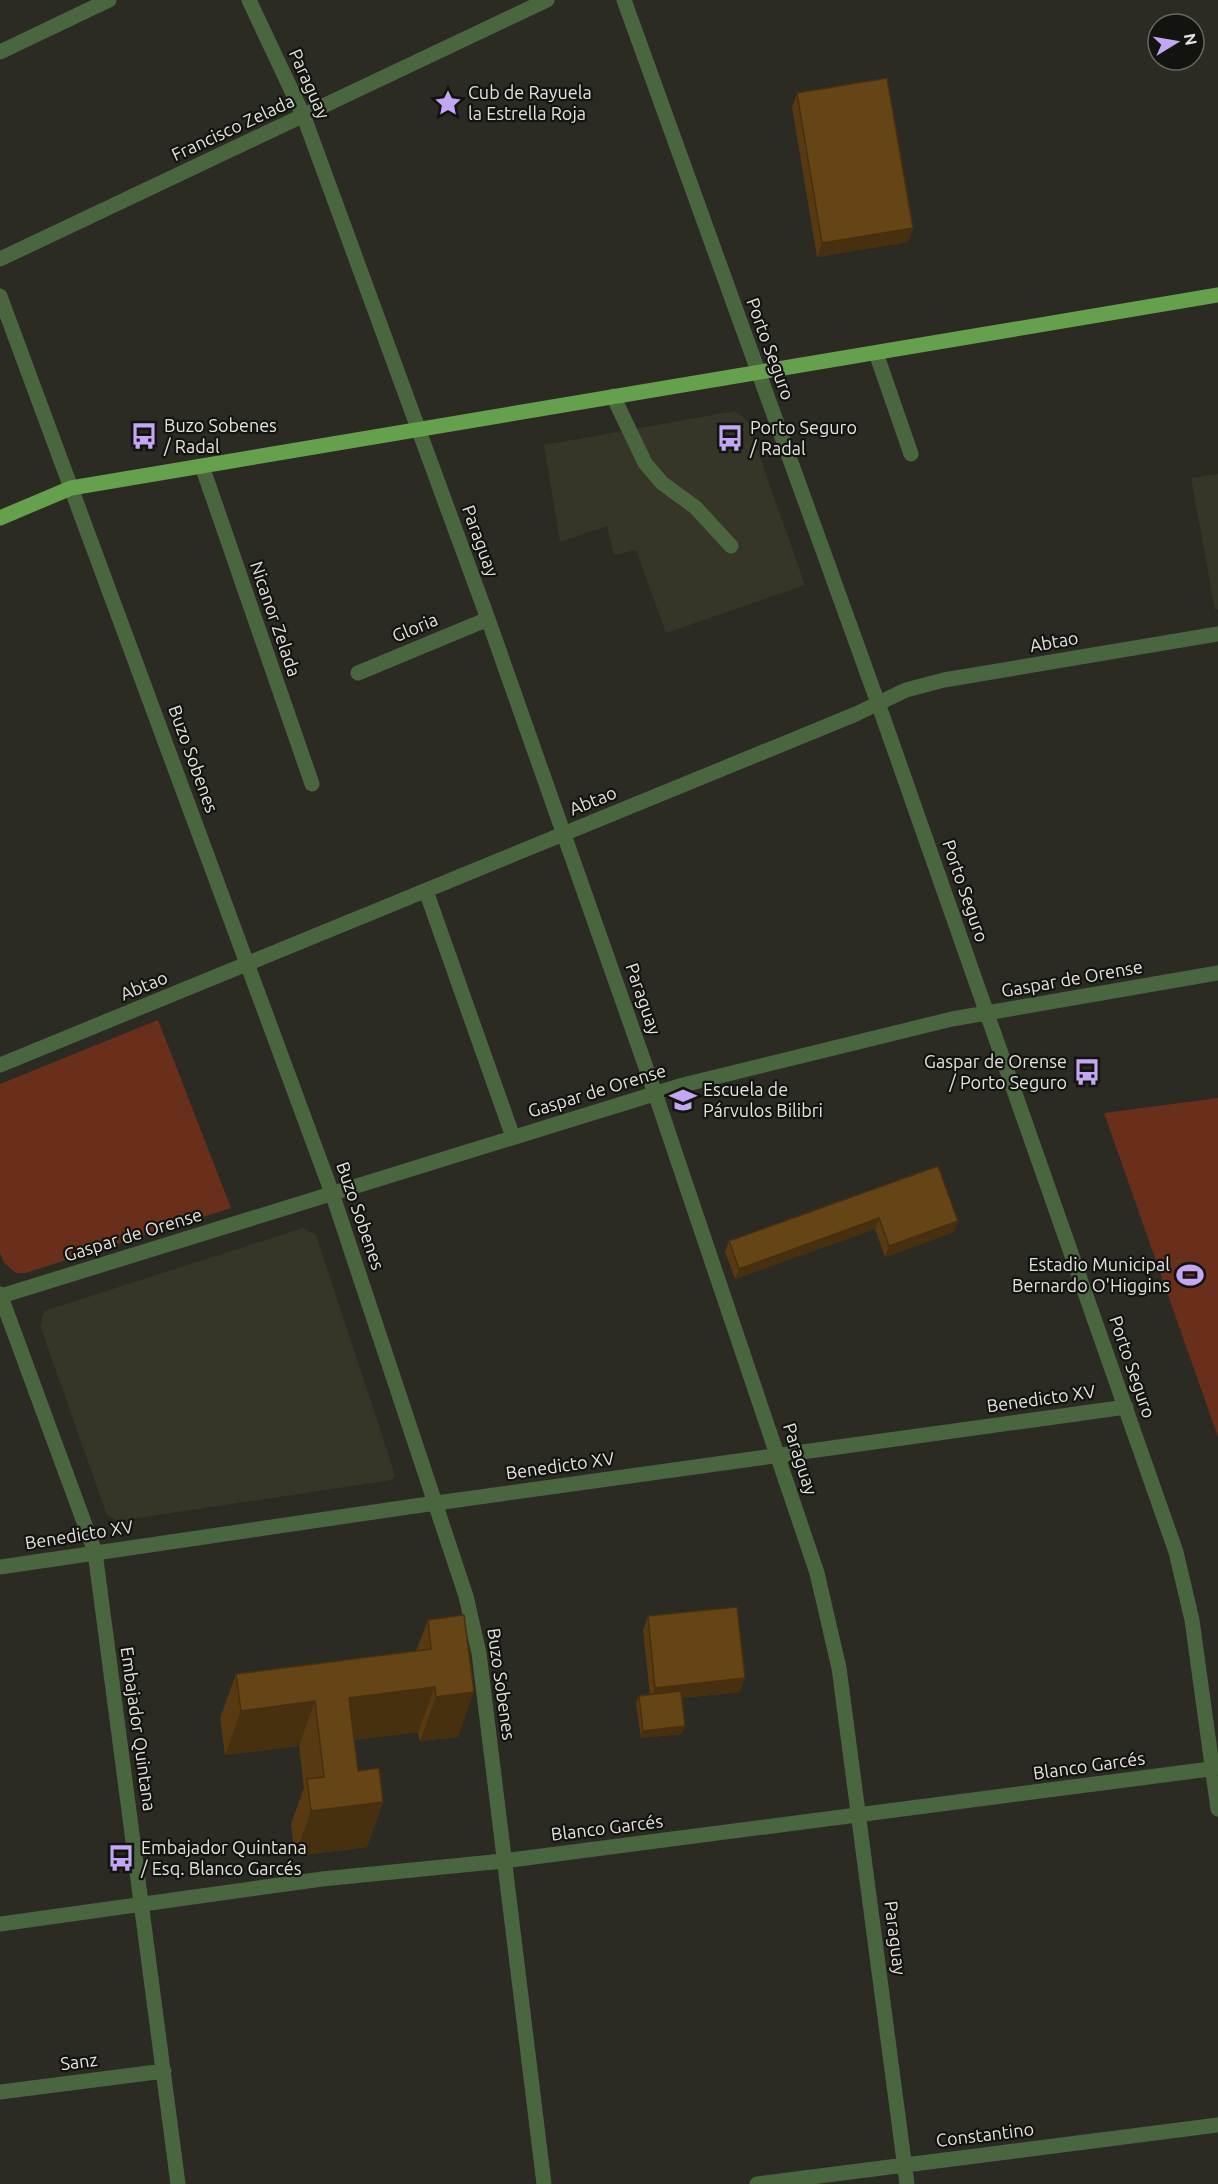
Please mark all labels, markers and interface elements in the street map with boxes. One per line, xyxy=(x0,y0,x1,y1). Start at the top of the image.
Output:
north arrow xyxy=(1146,12,1206,72)
text: N xyxy=(1181,32,1201,47)
street label: Paraguay xyxy=(286,46,334,122)
place label: Cub de Rayuela la Estrella Roja xyxy=(468,82,592,123)
place icon: Cub de Rayuela la Estrella Roja xyxy=(433,88,463,118)
street label: Francisco Zelada xyxy=(168,90,297,164)
street label: Porto Seguro xyxy=(743,295,799,402)
place label: Buzo Sobenes / Radal xyxy=(163,415,277,456)
place label: Porto Seguro / Radal xyxy=(749,417,857,458)
bus stop icon: Buzo Sobenes / Radal xyxy=(129,421,159,451)
bus stop icon: Porto Seguro / Radal xyxy=(715,423,745,453)
street label: Paraguay xyxy=(459,502,503,579)
street label: Nicanor Zelada xyxy=(247,558,305,679)
street label: Gloria xyxy=(389,609,440,646)
street label: Abtao xyxy=(1028,627,1080,655)
street label: Buzo Sobenes xyxy=(165,702,223,815)
street label: Abtao xyxy=(566,782,619,819)
street label: Porto Seguro xyxy=(939,837,993,944)
street label: Gaspar de Orense xyxy=(1000,956,1144,1000)
street label: Paraguay xyxy=(622,960,666,1037)
street label: Abtao xyxy=(117,967,170,1004)
place label: Gaspar de Orense / Porto Seguro xyxy=(924,1051,1067,1092)
bus stop icon: Gaspar de Orense / Porto Seguro xyxy=(1072,1057,1102,1087)
street label: Gaspar de Orense xyxy=(525,1060,668,1121)
place label: Escuela de Párvulos Bilibri xyxy=(703,1079,823,1120)
school or university icon: Escuela de Párvulos Bilibri xyxy=(668,1085,698,1115)
street label: Buzo Sobenes xyxy=(333,1159,389,1272)
street label: Gaspar de Orense xyxy=(61,1204,204,1265)
place label: Estadio Municipal Bernardo O'Higgins xyxy=(1012,1254,1170,1295)
sports icon: Estadio Municipal Bernardo O'Higgins xyxy=(1175,1260,1205,1290)
street label: Porto Seguro xyxy=(1106,1313,1160,1420)
street label: Benedicto XV xyxy=(985,1380,1097,1416)
street label: Paraguay xyxy=(780,1420,822,1497)
street label: Benedicto XV xyxy=(504,1447,616,1483)
street label: Benedicto XV xyxy=(23,1515,135,1552)
street label: Buzo Sobenes xyxy=(484,1627,520,1741)
street label: Embajador Quintana xyxy=(117,1645,160,1812)
street label: Blanco Garcés xyxy=(1032,1747,1146,1783)
street label: Blanco Garcés xyxy=(550,1810,664,1844)
place label: Embajador Quintana / Esq. Blanco Garcés xyxy=(140,1837,307,1878)
bus stop icon: Embajador Quintana / Esq. Blanco Garcés xyxy=(106,1843,136,1873)
street label: Paraguay xyxy=(882,1900,910,1976)
street label: Sanz xyxy=(59,2049,99,2073)
street label: Constantino xyxy=(935,2118,1035,2150)

